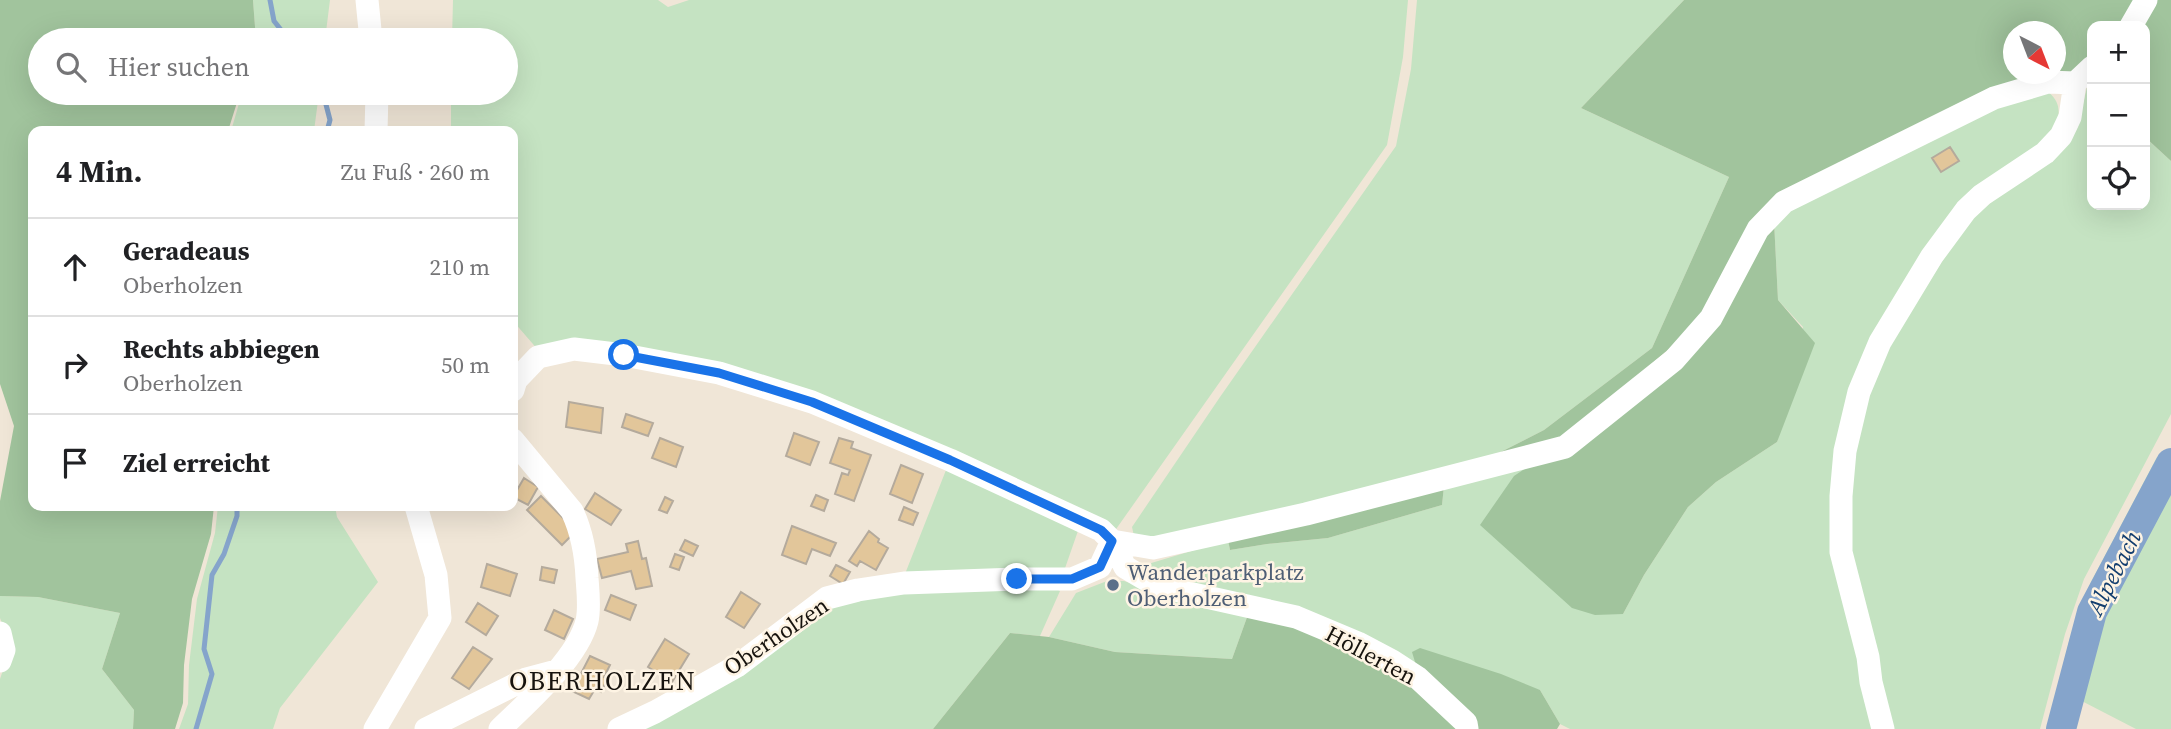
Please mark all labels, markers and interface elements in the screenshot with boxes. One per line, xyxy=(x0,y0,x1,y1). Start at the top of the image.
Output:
north arrow xyxy=(2003,21,2066,84)
map controls xyxy=(2087,21,2150,210)
button: + xyxy=(2087,21,2150,84)
search box xyxy=(28,28,518,105)
icon: search xyxy=(52,48,90,86)
text: Hier suchen xyxy=(108,49,250,85)
button: − xyxy=(2087,84,2150,147)
button: locate xyxy=(2087,147,2150,210)
text: 4 Min. xyxy=(56,151,143,192)
text: Zu Fuß · 260 m xyxy=(341,156,490,188)
text: Geradeaus xyxy=(123,233,250,269)
icon: ahead xyxy=(56,248,94,286)
text: 210 m xyxy=(429,251,490,283)
text: Oberholzen xyxy=(123,269,243,301)
text: Rechts abbiegen xyxy=(123,331,320,367)
route start xyxy=(608,339,639,370)
icon: right xyxy=(56,346,94,384)
text: 50 m xyxy=(441,349,490,381)
text: Oberholzen xyxy=(123,367,243,399)
icon: arrive xyxy=(56,444,94,482)
text: Ziel erreicht xyxy=(123,445,270,481)
water label: Alpebach xyxy=(2077,525,2149,623)
place label: Wanderparkplatz Oberholzen xyxy=(1127,556,1304,614)
route end xyxy=(1001,563,1032,594)
marker: Wanderparkplatz Oberholzen xyxy=(1105,577,1121,593)
street label: Oberholzen xyxy=(717,589,835,683)
street label: Höllerten xyxy=(1320,618,1422,692)
district label: OBERHOLZEN xyxy=(509,663,697,699)

